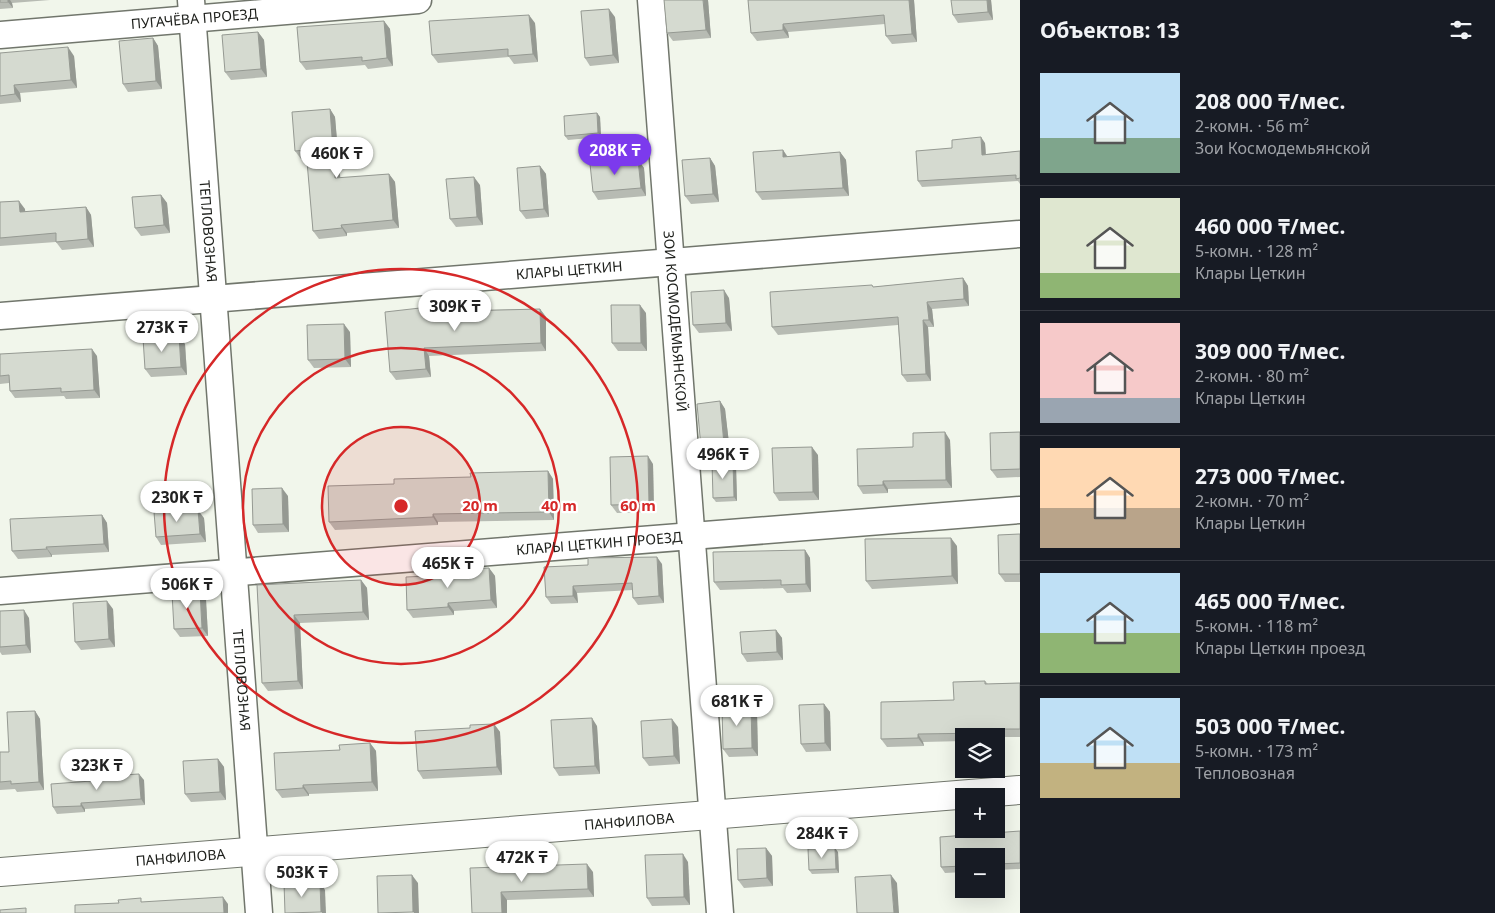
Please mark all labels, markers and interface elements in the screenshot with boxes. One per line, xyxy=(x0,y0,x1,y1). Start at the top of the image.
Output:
street label: ПУГАЧЁВА ПРОЕЗД xyxy=(130,3,259,33)
text: Объектов: 13 xyxy=(1040,16,1180,44)
icon: filters xyxy=(1447,16,1475,44)
text: 208 000 ₸/мес. xyxy=(1195,87,1346,115)
icon: home xyxy=(1080,93,1140,153)
text: 2-комн. · 56 m² xyxy=(1195,115,1309,137)
pin: 208K ₸ xyxy=(574,134,656,176)
pin: 460K ₸ xyxy=(296,136,378,179)
text: Зои Космодемьянской xyxy=(1195,137,1370,159)
text: 208K ₸ xyxy=(589,139,641,161)
text: 460K ₸ xyxy=(311,142,363,164)
street label: ТЕПЛОВОЗНАЯ xyxy=(195,180,222,283)
text: 460 000 ₸/мес. xyxy=(1195,212,1346,240)
icon: home xyxy=(1080,218,1140,278)
street label: ЗОИ КОСМОДЕМЬЯНСКОЙ xyxy=(659,230,692,412)
text: 5-комн. · 128 m² xyxy=(1195,240,1318,262)
street label: КЛАРЫ ЦЕТКИН xyxy=(515,256,623,284)
text: Клары Цеткин xyxy=(1195,262,1306,284)
pin: 309K ₸ xyxy=(414,290,496,332)
text: 309K ₸ xyxy=(429,295,481,317)
pin: 273K ₸ xyxy=(121,310,203,353)
text: 273K ₸ xyxy=(136,316,188,338)
text: 309 000 ₸/мес. xyxy=(1195,337,1346,365)
icon: home xyxy=(1080,343,1140,403)
text: 2-комн. · 80 m² xyxy=(1195,365,1309,387)
text: Клары Цеткин xyxy=(1195,387,1306,409)
pin: 496K ₸ xyxy=(682,438,764,480)
text: 496K ₸ xyxy=(697,443,749,465)
text: 273 000 ₸/мес. xyxy=(1195,462,1346,490)
icon: home xyxy=(1080,468,1140,528)
pin: 230K ₸ xyxy=(136,480,218,523)
text: 230K ₸ xyxy=(151,486,203,508)
text: 2-комн. · 70 m² xyxy=(1195,490,1309,512)
text: 20 m xyxy=(462,495,498,515)
text: 40 m xyxy=(541,495,577,515)
text: 60 m xyxy=(620,495,656,515)
centre of rings xyxy=(392,497,410,515)
text: Клары Цеткин xyxy=(1195,512,1306,534)
street label: КЛАРЫ ЦЕТКИН ПРОЕЗД xyxy=(515,527,684,559)
pin: 465K ₸ xyxy=(407,546,489,589)
text: 465K ₸ xyxy=(422,552,474,574)
pin: 506K ₸ xyxy=(146,568,228,610)
text: 506K ₸ xyxy=(161,573,213,595)
text: 465 000 ₸/мес. xyxy=(1195,587,1346,615)
icon: home xyxy=(1080,593,1140,653)
text: 5-комн. · 118 m² xyxy=(1195,615,1318,637)
street label: ТЕПЛОВОЗНАЯ xyxy=(229,628,255,732)
text: Клары Цеткин проезд xyxy=(1195,637,1365,659)
pin: 681K ₸ xyxy=(696,684,778,727)
text: 681K ₸ xyxy=(711,690,763,712)
text: 503 000 ₸/мес. xyxy=(1195,712,1346,740)
icon: home xyxy=(1080,718,1140,778)
map controls xyxy=(955,728,1005,898)
button: layers xyxy=(955,728,1005,778)
text: 5-комн. · 173 m² xyxy=(1195,740,1318,762)
pin: 323K ₸ xyxy=(56,748,138,791)
text: 323K ₸ xyxy=(71,754,123,776)
text: Тепловозная xyxy=(1195,762,1295,784)
button: + xyxy=(955,788,1005,838)
street label: ПАНФИЛОВА xyxy=(583,808,675,834)
pin: 284K ₸ xyxy=(781,816,863,859)
text: 284K ₸ xyxy=(796,822,848,844)
pin: 472K ₸ xyxy=(481,840,563,883)
street label: ПАНФИЛОВА xyxy=(135,844,226,870)
text: 472K ₸ xyxy=(496,846,548,868)
button: − xyxy=(955,848,1005,898)
pin: 503K ₸ xyxy=(261,856,343,898)
text: 503K ₸ xyxy=(276,861,328,883)

